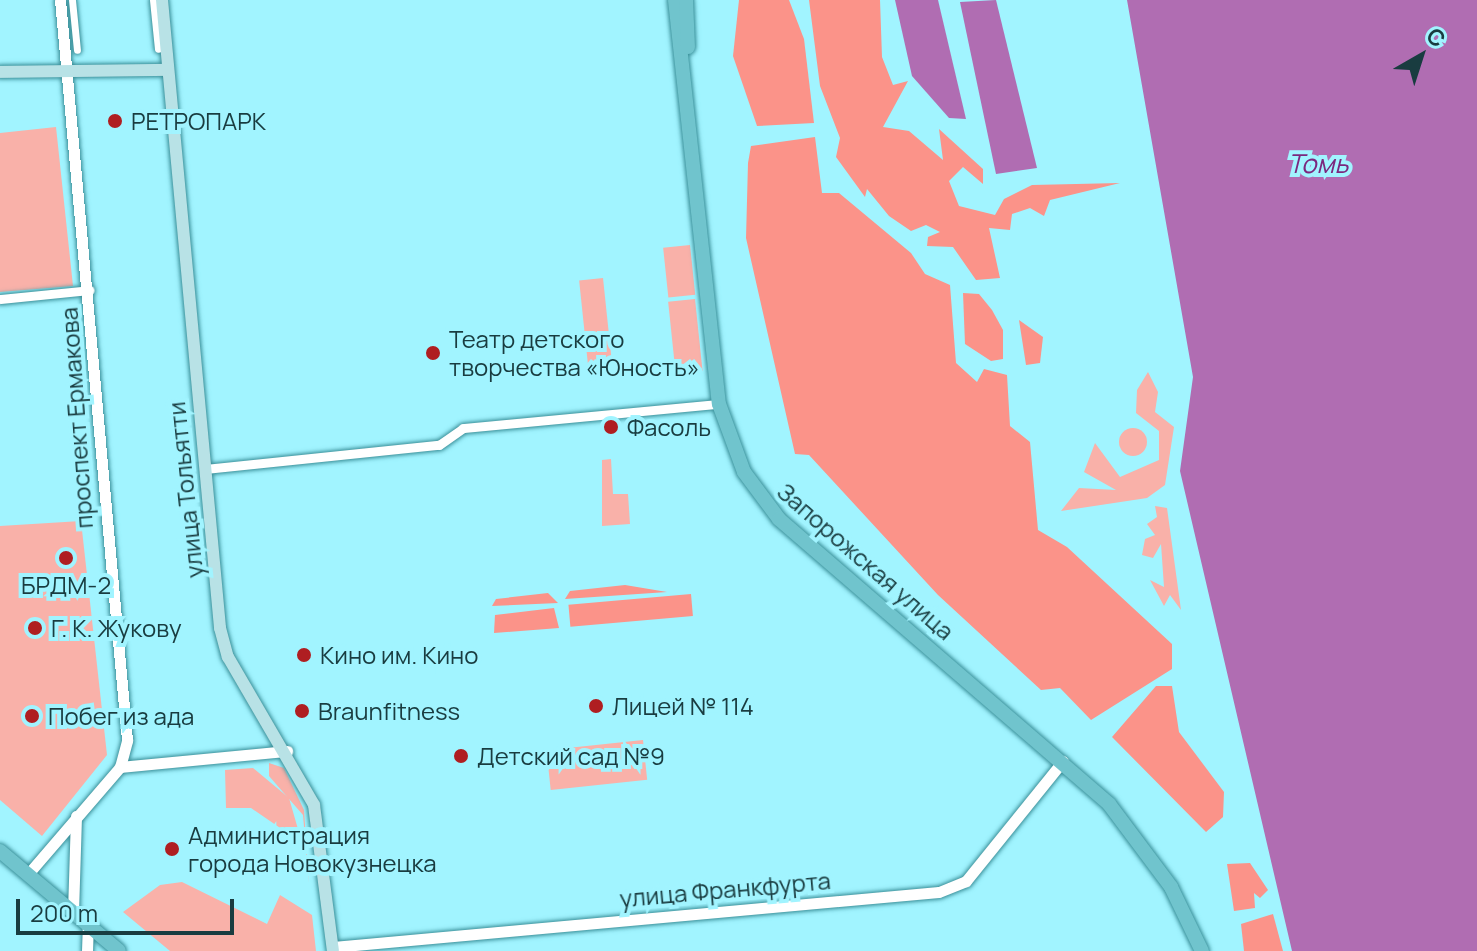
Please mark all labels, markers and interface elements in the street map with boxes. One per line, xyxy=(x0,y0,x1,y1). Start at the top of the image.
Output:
north arrow xyxy=(1381,16,1461,96)
text: С xyxy=(1420,21,1452,54)
place label: РЕТРОПАРК xyxy=(131,107,266,135)
marker: РЕТРОПАРК xyxy=(106,112,124,130)
water label: Томь xyxy=(1288,148,1348,180)
street label: проспект Ермакова xyxy=(54,306,98,530)
place label: Театр детского творчества «Юность» xyxy=(449,325,700,381)
marker: Театр детского творчества «Юность» xyxy=(424,344,442,362)
street label: улица Тольятти xyxy=(161,400,209,580)
place label: Фасоль xyxy=(627,413,711,441)
marker: Фасоль xyxy=(602,418,620,436)
street label: Запорожская улица xyxy=(772,477,960,645)
marker: БРДМ-2 xyxy=(57,549,75,567)
place label: БРДМ-2 xyxy=(21,571,111,599)
place label: Г. К. Жукову xyxy=(51,614,182,642)
marker: Г. К. Жукову xyxy=(26,619,44,637)
place label: Кино им. Кино xyxy=(320,641,478,669)
marker: Кино им. Кино xyxy=(295,646,313,664)
place label: Лицей № 114 xyxy=(612,692,754,720)
place label: Braunfitness xyxy=(318,697,460,725)
marker: Лицей № 114 xyxy=(587,697,605,715)
place label: Побег из ада xyxy=(48,702,194,730)
marker: Braunfitness xyxy=(293,702,311,720)
marker: Побег из ада xyxy=(23,707,41,725)
place label: Детский сад №9 xyxy=(477,742,665,770)
marker: Детский сад №9 xyxy=(452,747,470,765)
place label: Администрация города Новокузнецка xyxy=(188,821,437,877)
marker: Администрация города Новокузнецка xyxy=(163,840,181,858)
street label: улица Франкфурта xyxy=(618,865,832,913)
scale bar xyxy=(20,883,238,933)
text: 200 m xyxy=(30,896,98,929)

